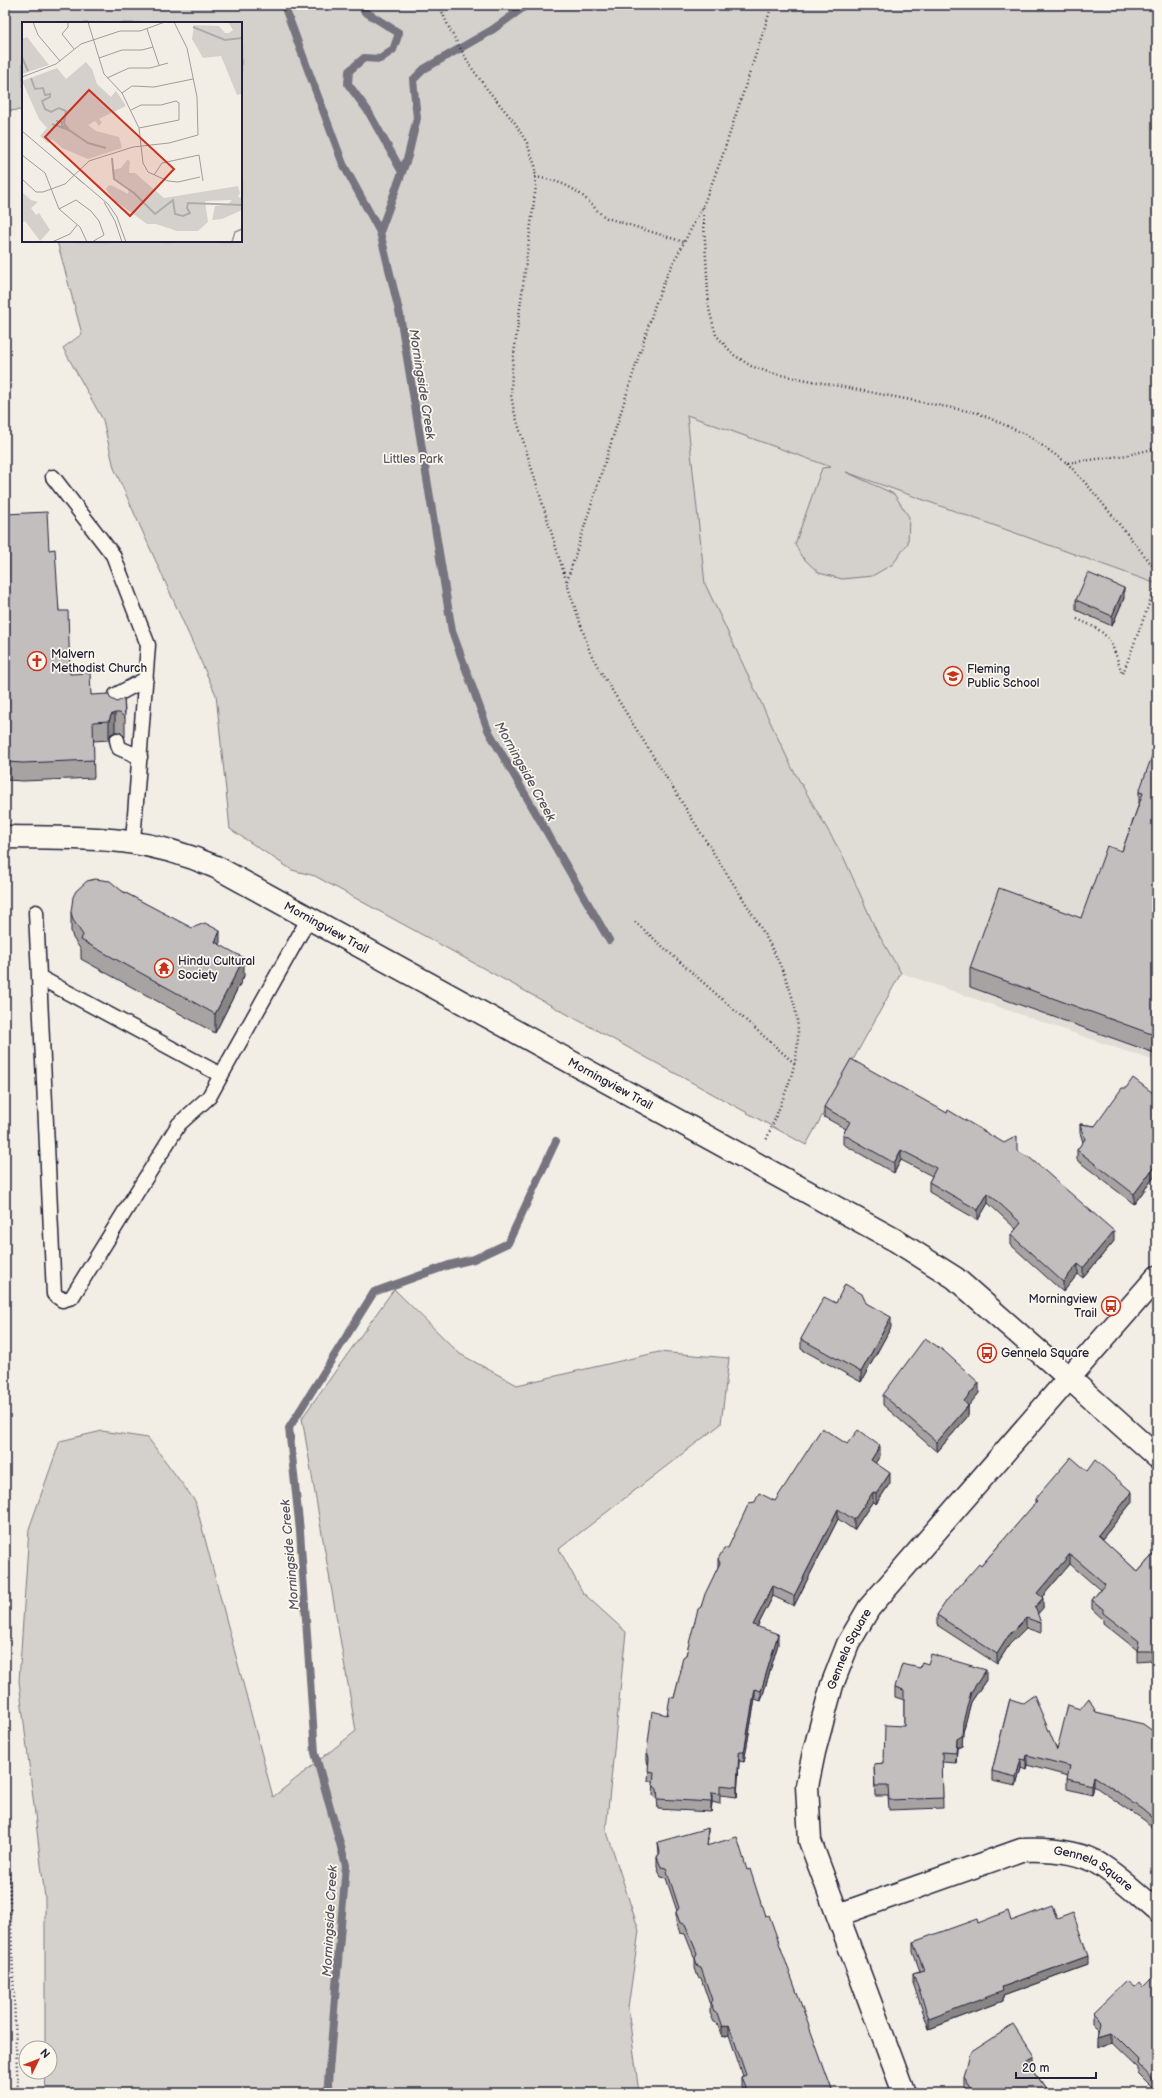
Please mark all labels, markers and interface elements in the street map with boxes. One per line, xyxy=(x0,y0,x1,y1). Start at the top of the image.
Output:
inset map xyxy=(22,22,242,242)
water label: Morningside Creek xyxy=(405,328,439,441)
park label: Littles Park xyxy=(383,452,443,467)
place label: Malvern Methodist Church xyxy=(51,647,147,676)
church icon: Malvern Methodist Church xyxy=(26,650,48,672)
place label: Fleming Public School xyxy=(967,662,1039,691)
school or university icon: Fleming Public School xyxy=(942,665,964,687)
water label: Morningside Creek xyxy=(491,719,559,825)
street label: Morningview Trail xyxy=(281,899,371,957)
place label: Hindu Cultural Society xyxy=(178,954,255,983)
temple icon: Hindu Cultural Society xyxy=(153,957,175,979)
street label: Morningview Trail xyxy=(565,1055,655,1113)
place label: Morningview Trail xyxy=(1028,1292,1097,1321)
bus stop icon: Morningview Trail xyxy=(1100,1295,1122,1317)
bus stop icon: Gennela Square xyxy=(976,1342,998,1364)
place label: Gennela Square xyxy=(1001,1346,1089,1361)
water label: Morningside Creek xyxy=(277,1498,303,1611)
street label: Gennela Square xyxy=(824,1606,875,1692)
street label: Gennela Square xyxy=(1053,1844,1136,1895)
water label: Morningside Creek xyxy=(319,1864,341,1977)
north arrow xyxy=(18,2040,58,2080)
text: N xyxy=(37,2046,53,2061)
scale bar xyxy=(1016,2054,1096,2080)
text: 20 m xyxy=(1022,2061,1049,2076)

